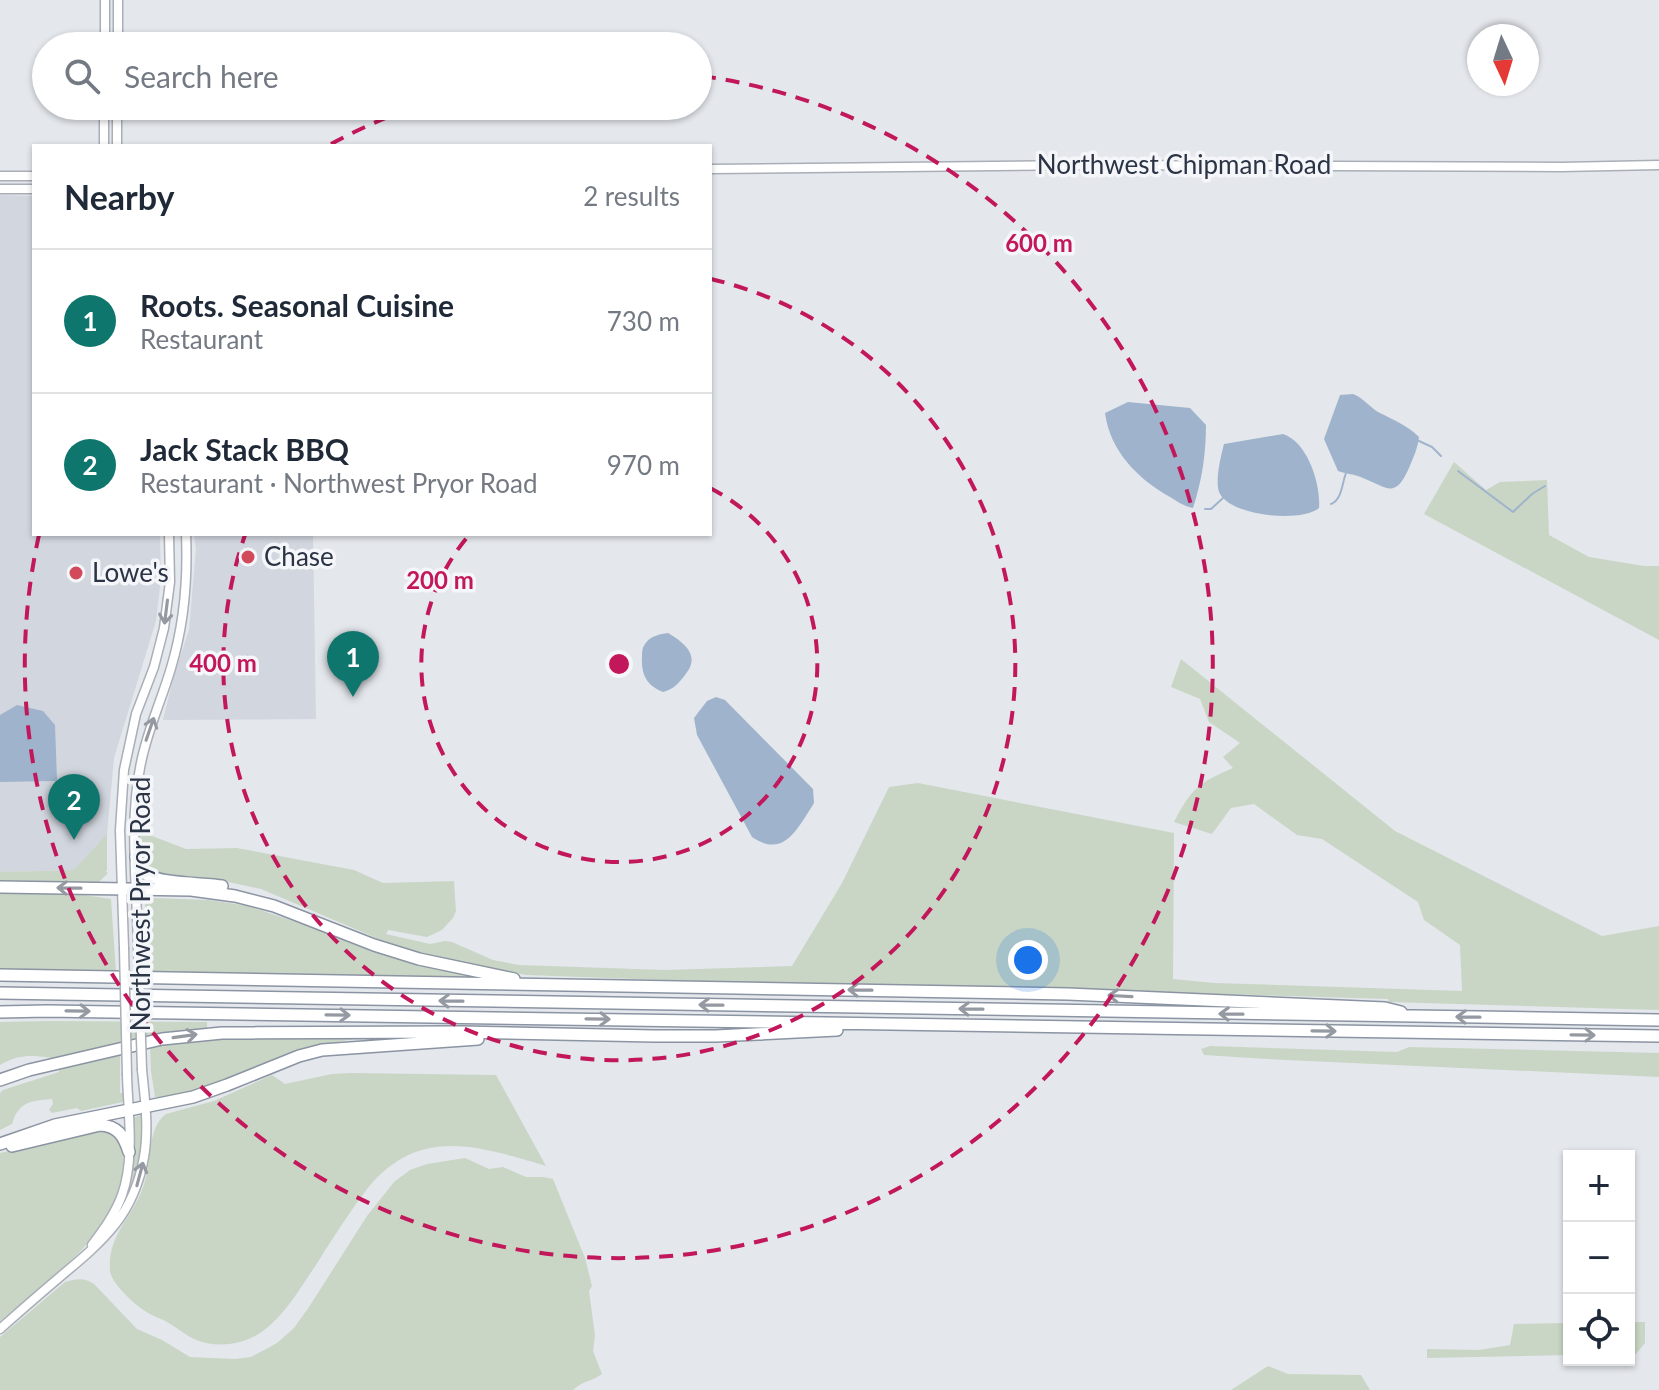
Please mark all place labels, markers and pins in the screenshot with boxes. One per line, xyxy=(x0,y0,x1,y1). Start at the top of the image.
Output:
place label: Chase xyxy=(264,540,334,572)
marker: Chase xyxy=(239,548,257,566)
place label: Lowe's xyxy=(92,556,169,588)
marker: Lowe's xyxy=(67,564,85,582)
pin: 1 xyxy=(327,631,379,697)
centre of rings xyxy=(605,650,633,678)
pin: 2 xyxy=(48,774,100,840)

